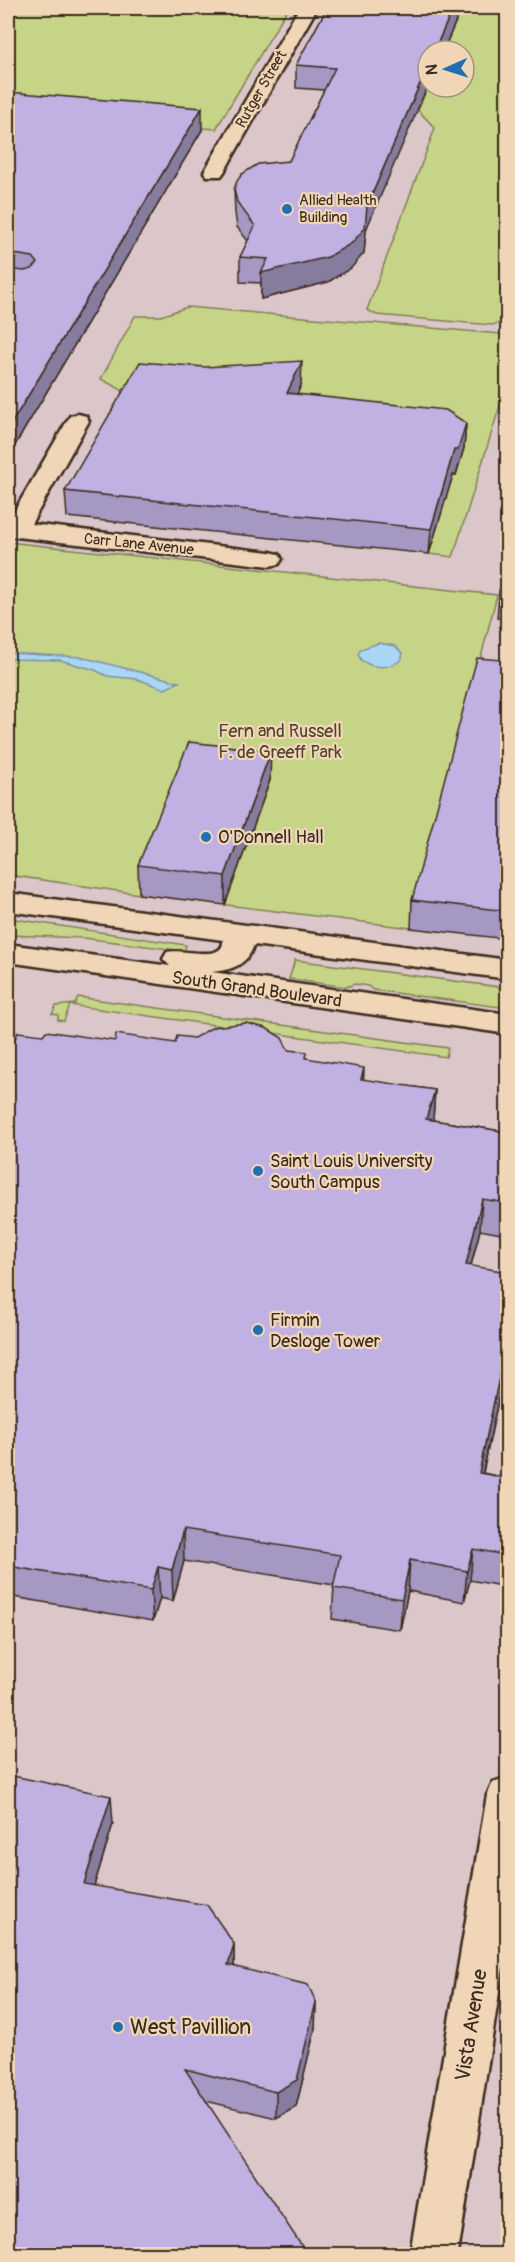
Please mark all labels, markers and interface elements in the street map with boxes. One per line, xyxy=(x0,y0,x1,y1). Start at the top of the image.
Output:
north arrow xyxy=(416,39,476,99)
street label: Rutger Street xyxy=(232,46,292,131)
text: N xyxy=(422,64,442,76)
place label: Allied Health Building xyxy=(299,191,376,227)
marker: Allied Health Building xyxy=(280,202,294,216)
street label: Carr Lane Avenue xyxy=(83,529,195,560)
park label: Fern and Russell F. de Greeff Park xyxy=(218,720,342,764)
place label: O'Donnell Hall xyxy=(218,826,324,849)
marker: O'Donnell Hall xyxy=(199,830,213,844)
street label: South Grand Boulevard xyxy=(170,966,343,1013)
place label: Saint Louis University South Campus xyxy=(270,1150,433,1194)
marker: Saint Louis University South Campus xyxy=(251,1164,265,1178)
place label: Firmin Desloge Tower xyxy=(270,1309,381,1353)
marker: Firmin Desloge Tower xyxy=(251,1323,265,1337)
street label: Vista Avenue xyxy=(449,1967,494,2083)
place label: West Pavillion xyxy=(130,2014,251,2041)
marker: West Pavillion xyxy=(111,2020,125,2034)

